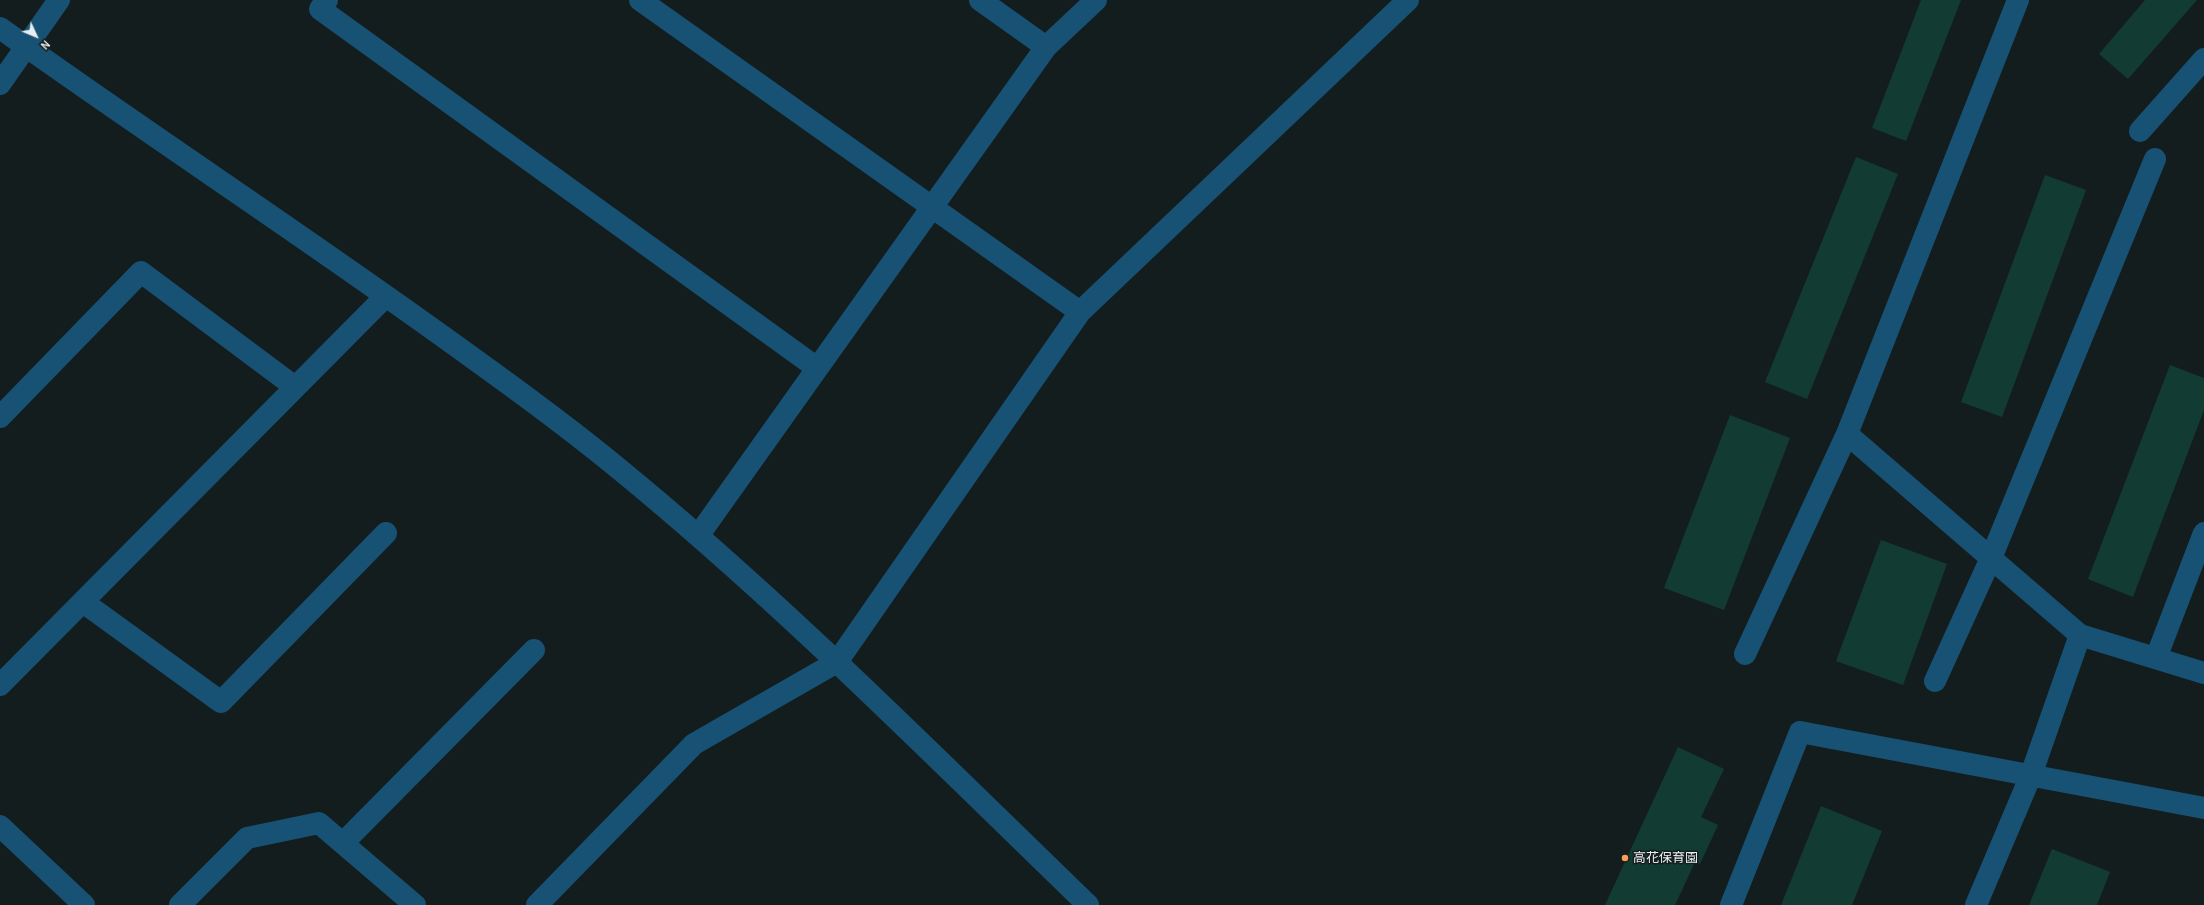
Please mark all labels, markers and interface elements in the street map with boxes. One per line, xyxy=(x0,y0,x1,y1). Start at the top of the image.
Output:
north arrow xyxy=(16,16,56,56)
text: N xyxy=(38,37,52,52)
place label: 高花保育園 xyxy=(1633,850,1698,866)
marker: 高花保育園 xyxy=(1620,853,1630,863)

